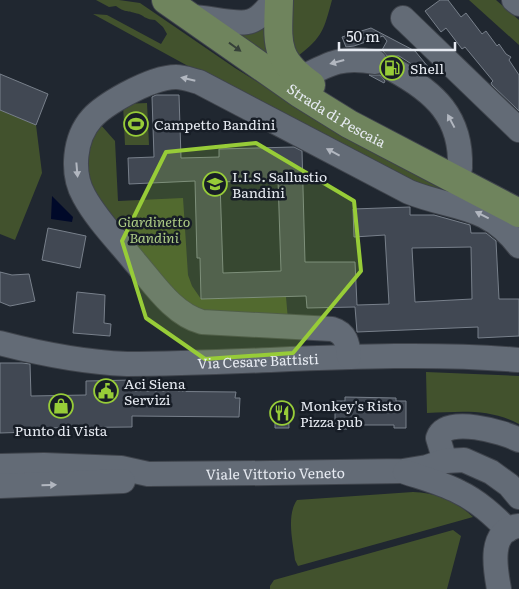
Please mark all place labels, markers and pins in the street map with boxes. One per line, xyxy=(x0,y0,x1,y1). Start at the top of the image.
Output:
fuel station icon: Shell xyxy=(379,55,405,81)
place label: Shell xyxy=(410,58,444,78)
sports icon: Campetto Bandini xyxy=(123,111,149,137)
place label: Campetto Bandini xyxy=(154,114,276,134)
place label: I.I.S. Sallustio Bandini xyxy=(232,166,327,202)
school or university icon: I.I.S. Sallustio Bandini xyxy=(202,171,228,197)
place label: Aci Siena Servizi xyxy=(124,373,186,409)
public building icon: Aci Siena Servizi xyxy=(93,378,119,404)
shop icon: Punto di Vista xyxy=(48,393,74,419)
place label: Monkey's Risto Pizza pub xyxy=(300,395,401,431)
restaurant icon: Monkey's Risto Pizza pub xyxy=(269,400,295,426)
place label: Punto di Vista xyxy=(15,420,108,440)

